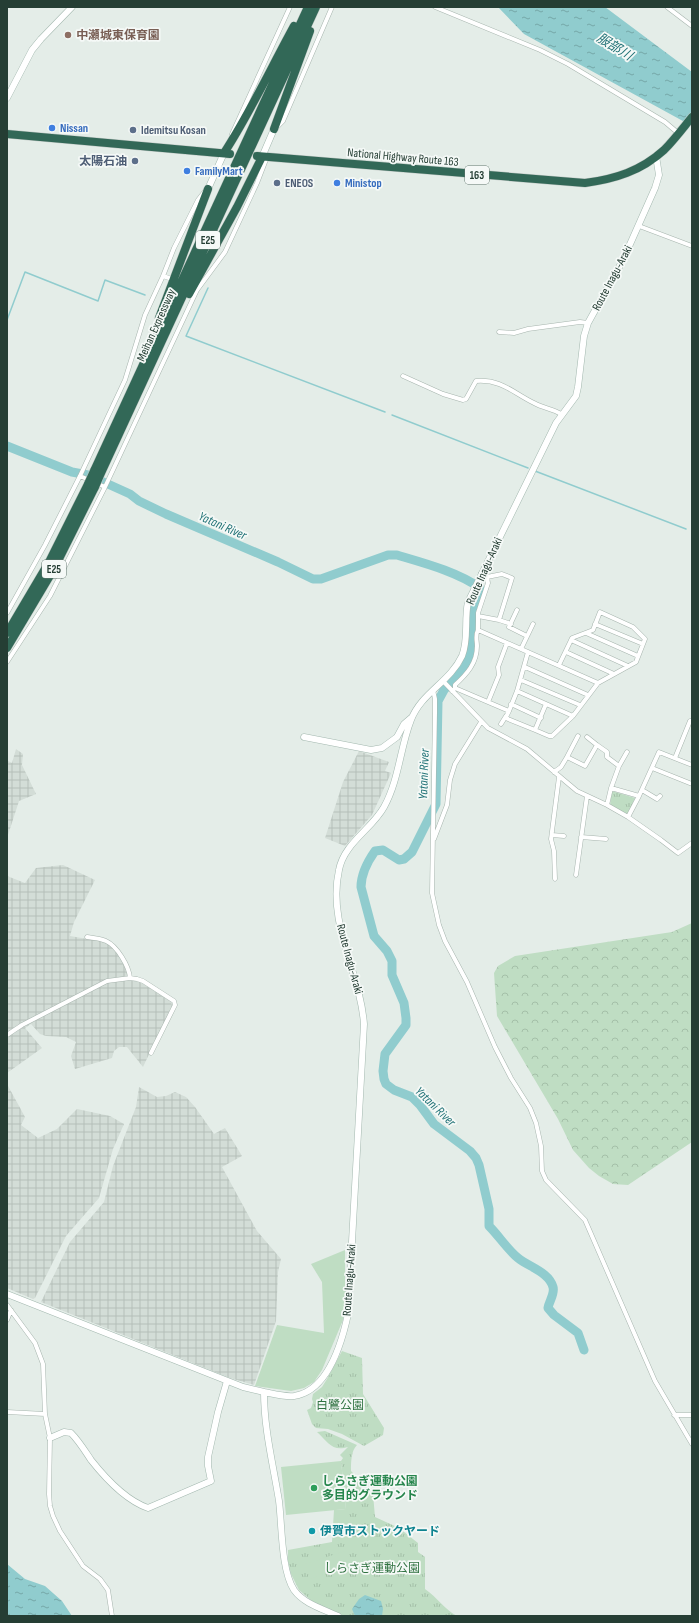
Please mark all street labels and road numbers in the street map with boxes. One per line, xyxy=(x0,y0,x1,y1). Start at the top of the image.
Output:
street label: National Highway Route 163 xyxy=(347,145,459,170)
road number: 163 xyxy=(465,166,489,184)
road number: E25 xyxy=(196,231,220,249)
street label: Route Inagu-Araki xyxy=(589,243,636,314)
street label: Meihan Expressway xyxy=(134,286,179,364)
street label: Route Inagu-Araki xyxy=(463,535,506,607)
road number: E25 xyxy=(42,560,66,578)
street label: Route Inagu-Araki xyxy=(333,922,366,996)
street label: Route Inagu-Araki xyxy=(340,1244,359,1316)

